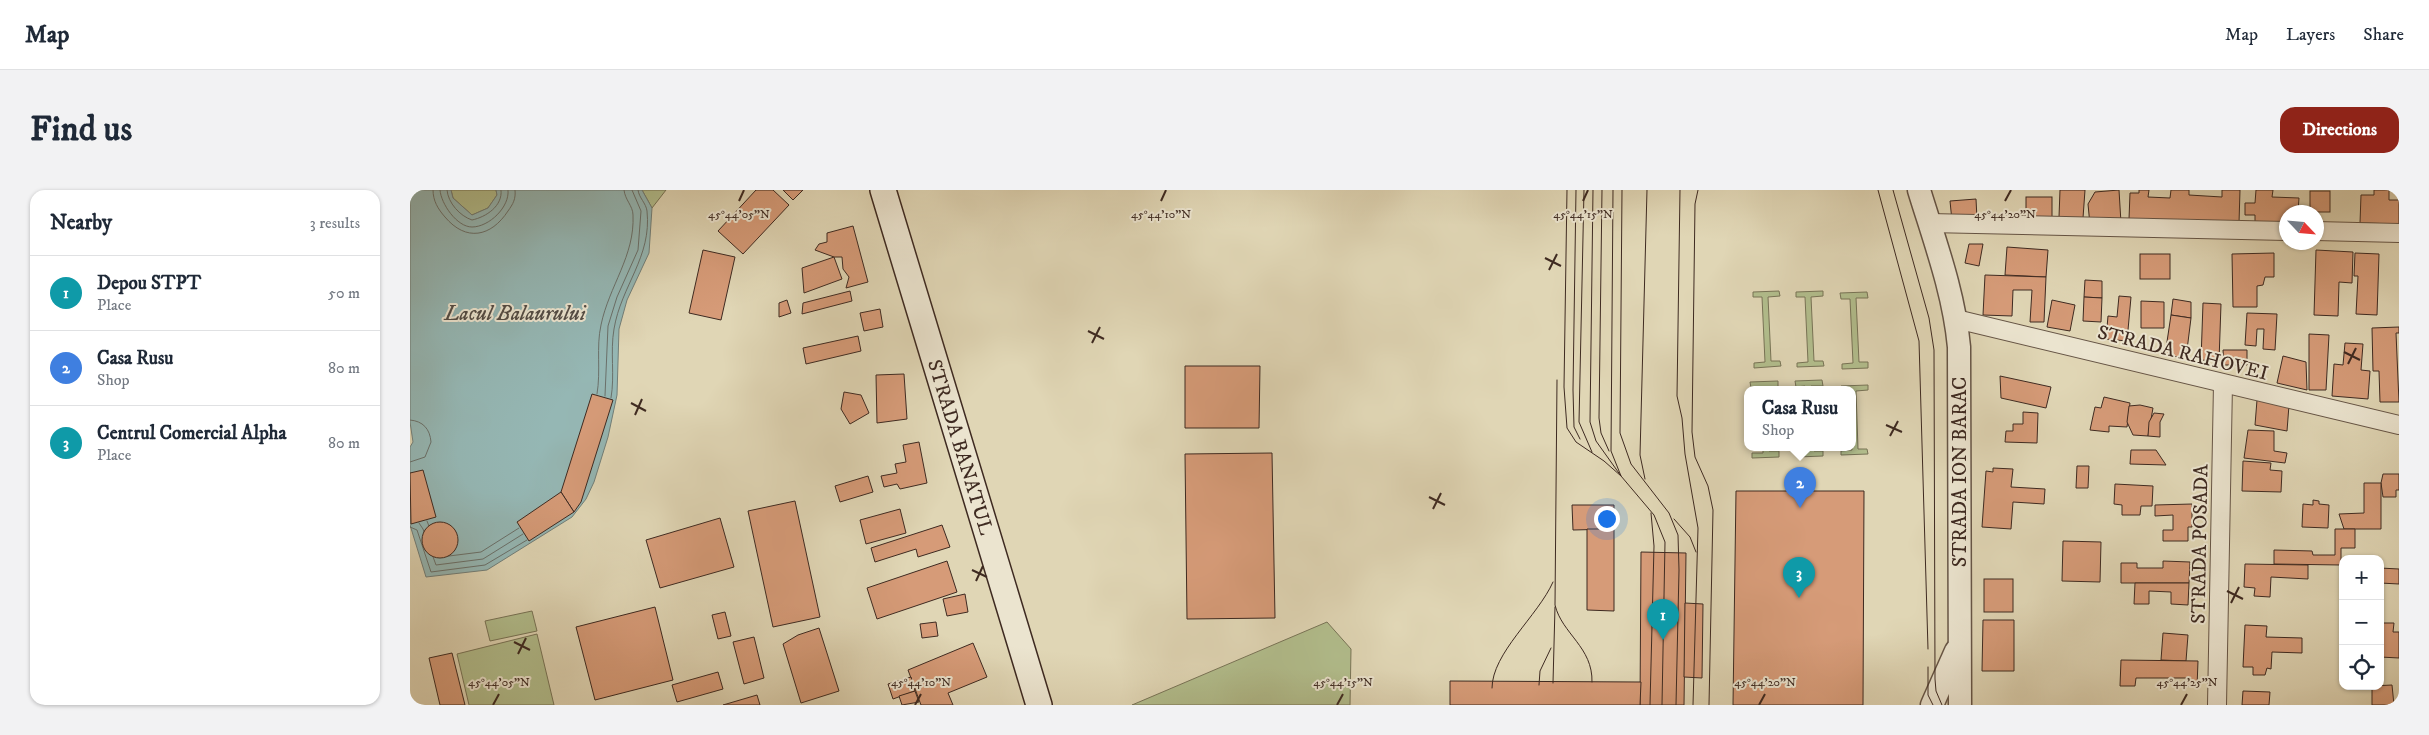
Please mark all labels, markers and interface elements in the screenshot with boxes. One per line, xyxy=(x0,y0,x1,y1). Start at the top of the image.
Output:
text: Map xyxy=(25,20,69,50)
text: Map xyxy=(2225,24,2258,46)
text: Layers xyxy=(2286,24,2335,46)
text: Share xyxy=(2363,24,2404,46)
button: Directions xyxy=(2280,107,2399,153)
text: Find us xyxy=(30,108,132,152)
north arrow xyxy=(2279,205,2324,250)
text: 45°44'05"N xyxy=(708,207,770,222)
text: 45°44'10"N xyxy=(1131,207,1191,222)
text: 45°44'15"N xyxy=(1553,207,1613,222)
text: 45°44'20"N xyxy=(1974,207,2036,222)
text: Nearby xyxy=(50,210,112,236)
text: 3 results xyxy=(310,213,360,233)
text: Depou STPT xyxy=(97,272,201,295)
text: 1 xyxy=(63,283,69,303)
text: 50 m xyxy=(328,283,360,303)
text: Place xyxy=(97,295,131,315)
water label: Lacul Balaurului xyxy=(443,301,587,327)
street label: STRADA RAHOVEI xyxy=(2095,320,2271,387)
text: Casa Rusu xyxy=(97,347,174,370)
street label: STRADA BANATUL xyxy=(921,357,998,539)
text: 2 xyxy=(62,358,70,378)
text: 80 m xyxy=(328,358,360,378)
text: Shop xyxy=(97,370,130,390)
street label: STRADA ION BARAC xyxy=(1948,377,1973,567)
popup xyxy=(1744,386,1856,451)
text: Casa Rusu xyxy=(1762,397,1838,420)
text: Shop xyxy=(1762,420,1794,440)
text: Centrul Comercial Alpha xyxy=(97,422,287,445)
text: 3 xyxy=(63,433,69,453)
text: 80 m xyxy=(328,433,360,453)
text: Place xyxy=(97,445,131,465)
street label: STRADA POSADA xyxy=(2187,464,2214,624)
pin: 2 xyxy=(1784,467,1816,508)
your location xyxy=(1594,506,1620,532)
map controls xyxy=(2339,555,2384,690)
button: + xyxy=(2339,555,2384,600)
pin: 3 xyxy=(1783,557,1815,598)
pin: 1 xyxy=(1647,599,1679,640)
button: − xyxy=(2339,600,2384,645)
button: locate xyxy=(2339,645,2384,690)
text: 45°44'05"N xyxy=(468,675,530,690)
text: 45°44'10"N xyxy=(891,675,951,690)
text: 45°44'15"N xyxy=(1313,675,1373,690)
text: 45°44'20"N xyxy=(1734,675,1796,690)
text: 45°44'25"N xyxy=(2156,675,2218,690)

